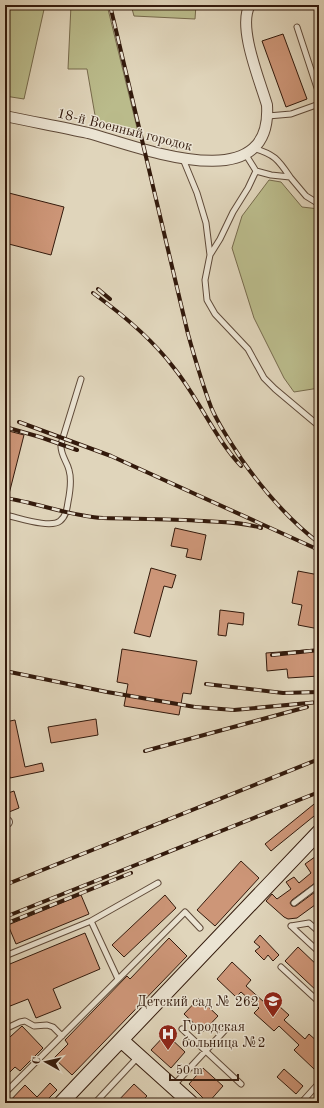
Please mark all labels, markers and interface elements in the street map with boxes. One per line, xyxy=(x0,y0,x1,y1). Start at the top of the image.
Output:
street label: 18-й Военный городок xyxy=(56,106,194,154)
school or university icon: Детский сад № 262 xyxy=(262,990,284,1018)
place label: Детский сад № 262 xyxy=(136,995,259,1009)
place label: Городская больница №2 xyxy=(182,1020,266,1050)
hospital icon: Городская больница №2 xyxy=(157,1023,179,1051)
north arrow xyxy=(26,1042,66,1082)
text: С xyxy=(32,1056,44,1065)
scale bar xyxy=(170,1056,238,1082)
text: 50 m xyxy=(176,1064,203,1077)

